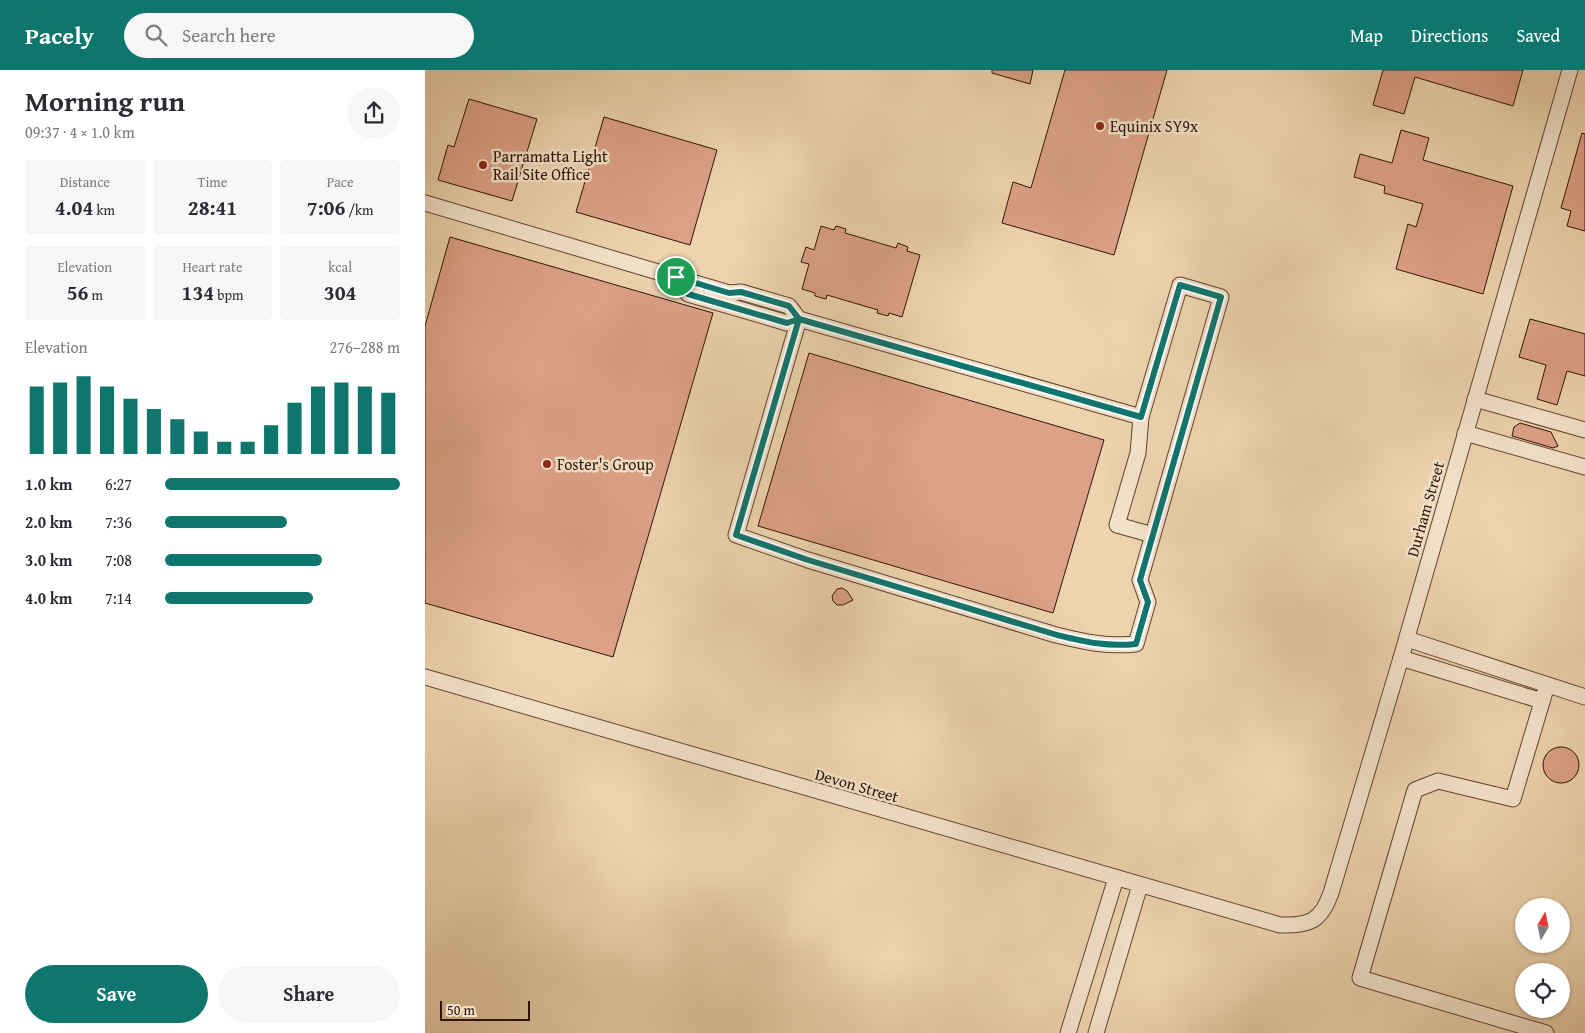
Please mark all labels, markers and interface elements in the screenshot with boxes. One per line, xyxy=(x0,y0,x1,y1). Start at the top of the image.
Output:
search box xyxy=(124,13,474,58)
text: Pacely xyxy=(25,18,94,53)
icon: search xyxy=(142,21,170,49)
text: Search here xyxy=(182,21,276,49)
text: Map xyxy=(1350,22,1383,49)
text: Directions xyxy=(1411,22,1488,49)
text: Saved xyxy=(1516,22,1560,49)
text: Morning run xyxy=(25,80,185,121)
button: share xyxy=(348,87,400,139)
place label: Equinix SY9x xyxy=(1110,114,1199,138)
text: 09:37 · 4 × 1.0 km xyxy=(25,120,135,144)
marker: Equinix SY9x xyxy=(1094,120,1106,132)
place label: Parramatta Light Rail Site Office xyxy=(493,144,608,186)
marker: Parramatta Light Rail Site Office xyxy=(477,159,489,171)
text: Distance xyxy=(60,172,110,192)
text: Time xyxy=(198,172,227,192)
text: Pace xyxy=(327,172,354,192)
text: 4.04 xyxy=(55,192,93,223)
text: 28:41 xyxy=(188,192,237,223)
text: 7:06 xyxy=(307,192,345,223)
text: km xyxy=(93,200,115,220)
text: /km xyxy=(345,200,374,220)
pin xyxy=(655,256,697,298)
text: Elevation xyxy=(57,257,112,277)
text: Heart rate xyxy=(182,257,243,277)
text: kcal xyxy=(328,257,352,277)
icon: arrive xyxy=(662,263,690,291)
text: 56 xyxy=(67,277,88,308)
text: 134 xyxy=(182,277,214,308)
text: 304 xyxy=(324,277,356,308)
text: m xyxy=(88,285,103,305)
text: bpm xyxy=(214,285,243,305)
text: Elevation xyxy=(25,335,88,359)
text: 276–288 m xyxy=(330,335,400,359)
place label: Foster's Group xyxy=(557,452,654,476)
marker: Foster's Group xyxy=(541,458,553,470)
street label: Durham Street xyxy=(1400,458,1450,560)
text: 1.0 km xyxy=(25,472,72,496)
text: 6:27 xyxy=(105,472,132,496)
text: 2.0 km xyxy=(25,510,72,534)
text: 7:36 xyxy=(105,510,132,534)
text: 3.0 km xyxy=(25,548,72,572)
text: 7:08 xyxy=(105,548,132,572)
text: 4.0 km xyxy=(25,586,72,610)
text: 7:14 xyxy=(105,586,132,610)
street label: Devon Street xyxy=(812,762,902,808)
north arrow xyxy=(1515,898,1570,952)
map controls xyxy=(1515,898,1570,1018)
button: locate xyxy=(1515,963,1570,1018)
button: Save xyxy=(25,965,208,1023)
button: Share xyxy=(218,965,400,1023)
scale bar xyxy=(440,998,530,1021)
text: 50 m xyxy=(447,1000,475,1020)

